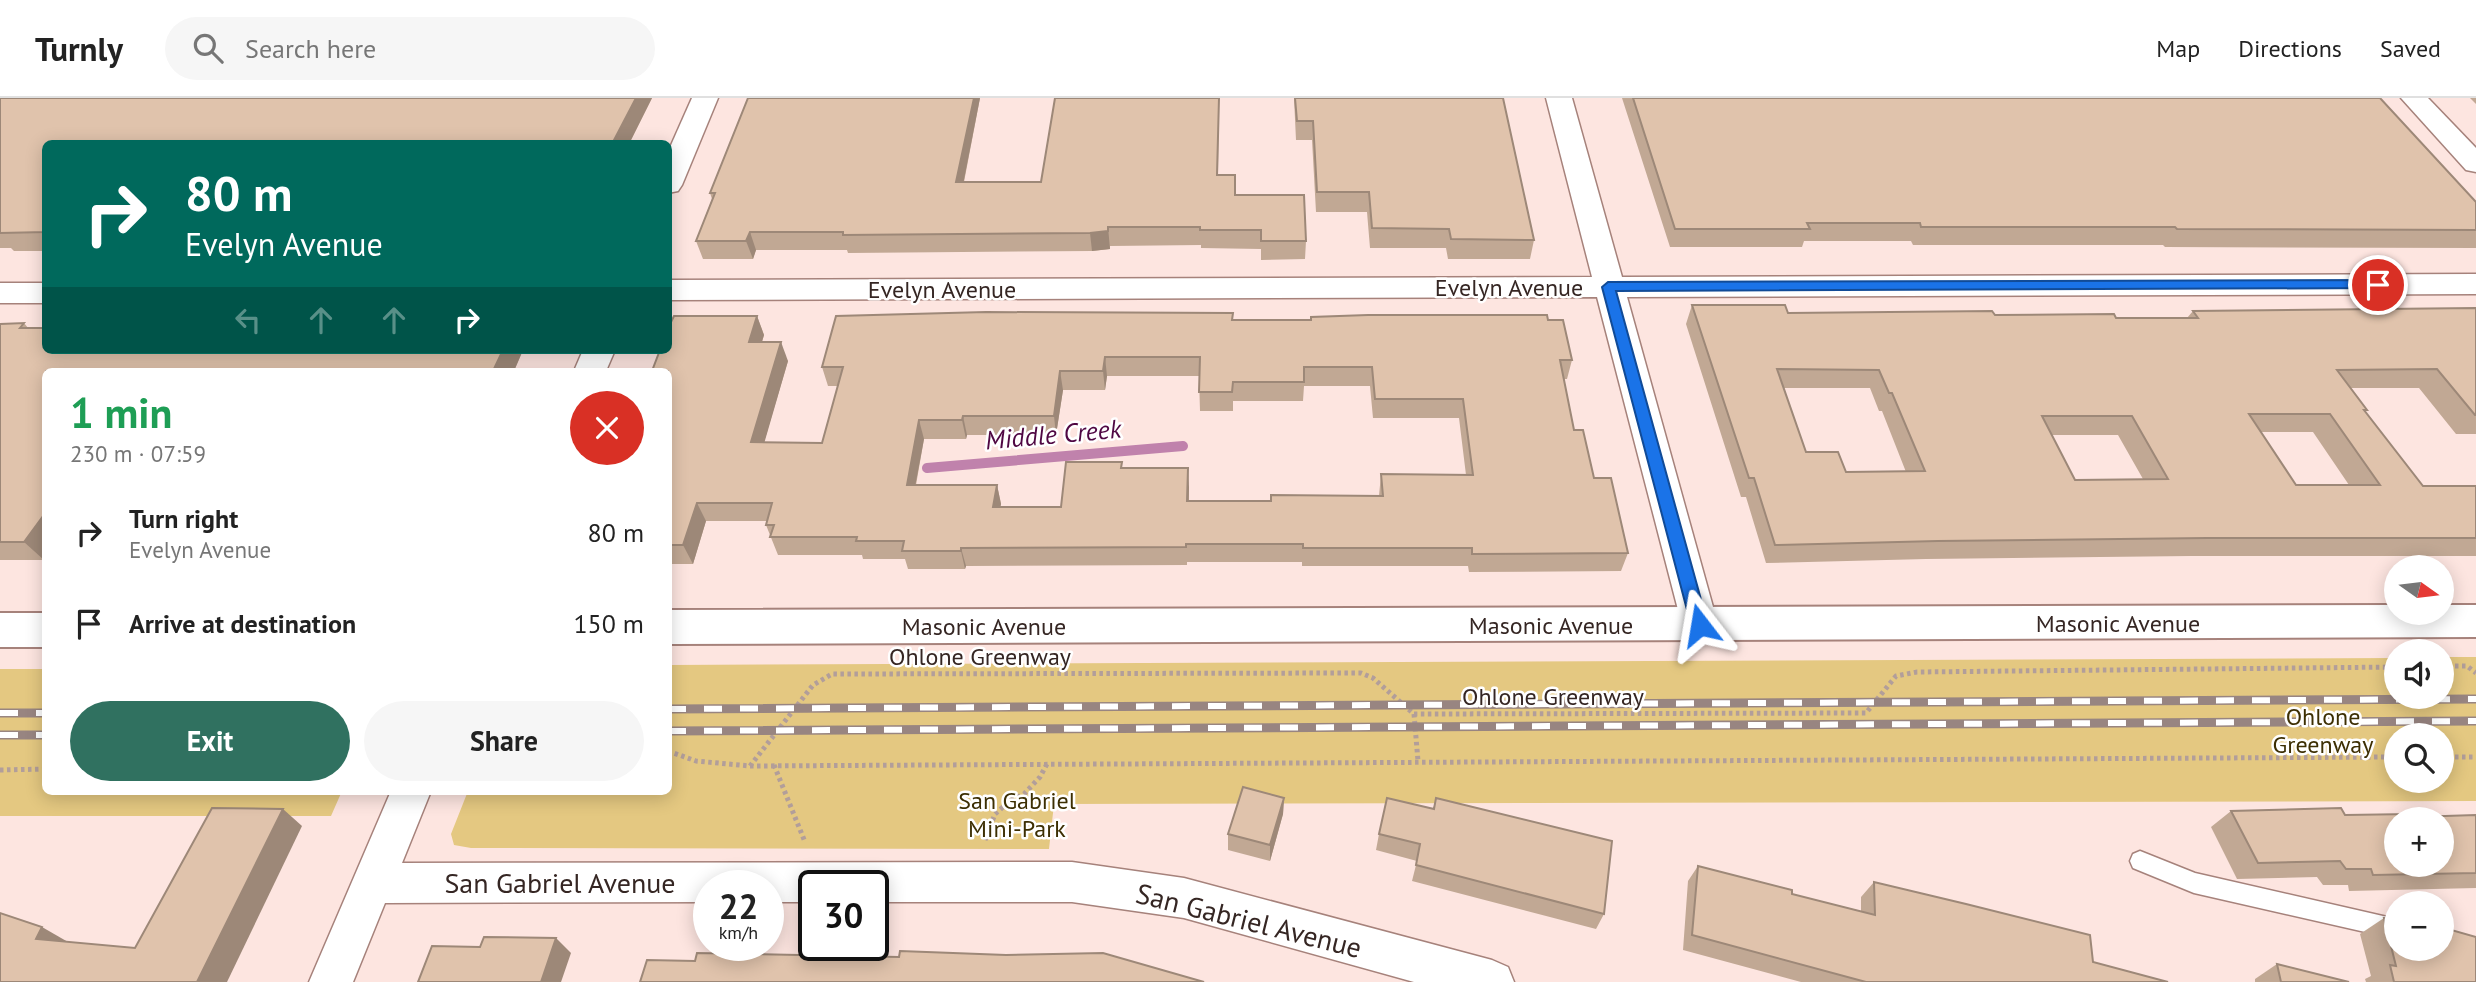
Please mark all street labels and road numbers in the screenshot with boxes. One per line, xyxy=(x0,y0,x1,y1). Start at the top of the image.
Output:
street label: Evelyn Avenue xyxy=(1435,272,1583,303)
street label: Evelyn Avenue xyxy=(868,274,1016,305)
street label: Masonic Avenue xyxy=(2036,608,2200,639)
street label: Masonic Avenue xyxy=(1469,610,1633,641)
street label: Masonic Avenue xyxy=(902,611,1066,642)
street label: Ohlone Greenway xyxy=(889,641,1071,672)
street label: Ohlone Greenway xyxy=(1462,681,1644,712)
street label: San Gabriel Avenue xyxy=(444,864,676,901)
street label: San Gabriel Avenue xyxy=(1132,874,1366,966)

